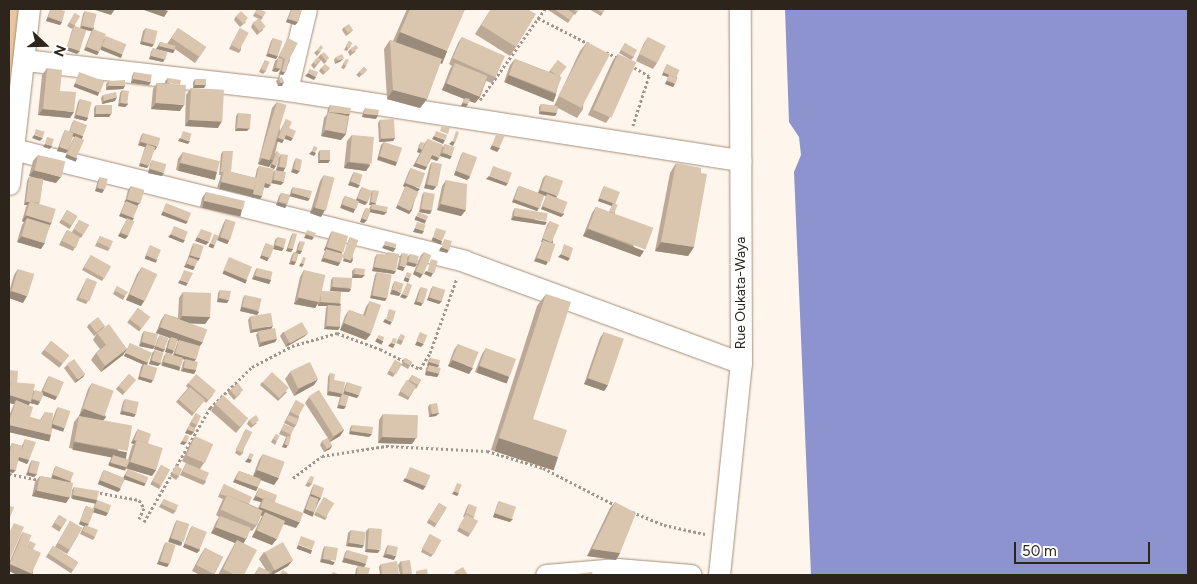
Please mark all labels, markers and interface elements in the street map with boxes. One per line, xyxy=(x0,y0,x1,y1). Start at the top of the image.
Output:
north arrow xyxy=(20,20,70,70)
text: N xyxy=(50,42,69,59)
street label: Rue Oukata-Waya xyxy=(733,237,749,349)
scale bar xyxy=(1017,532,1153,564)
text: 50 m xyxy=(1022,542,1057,560)

